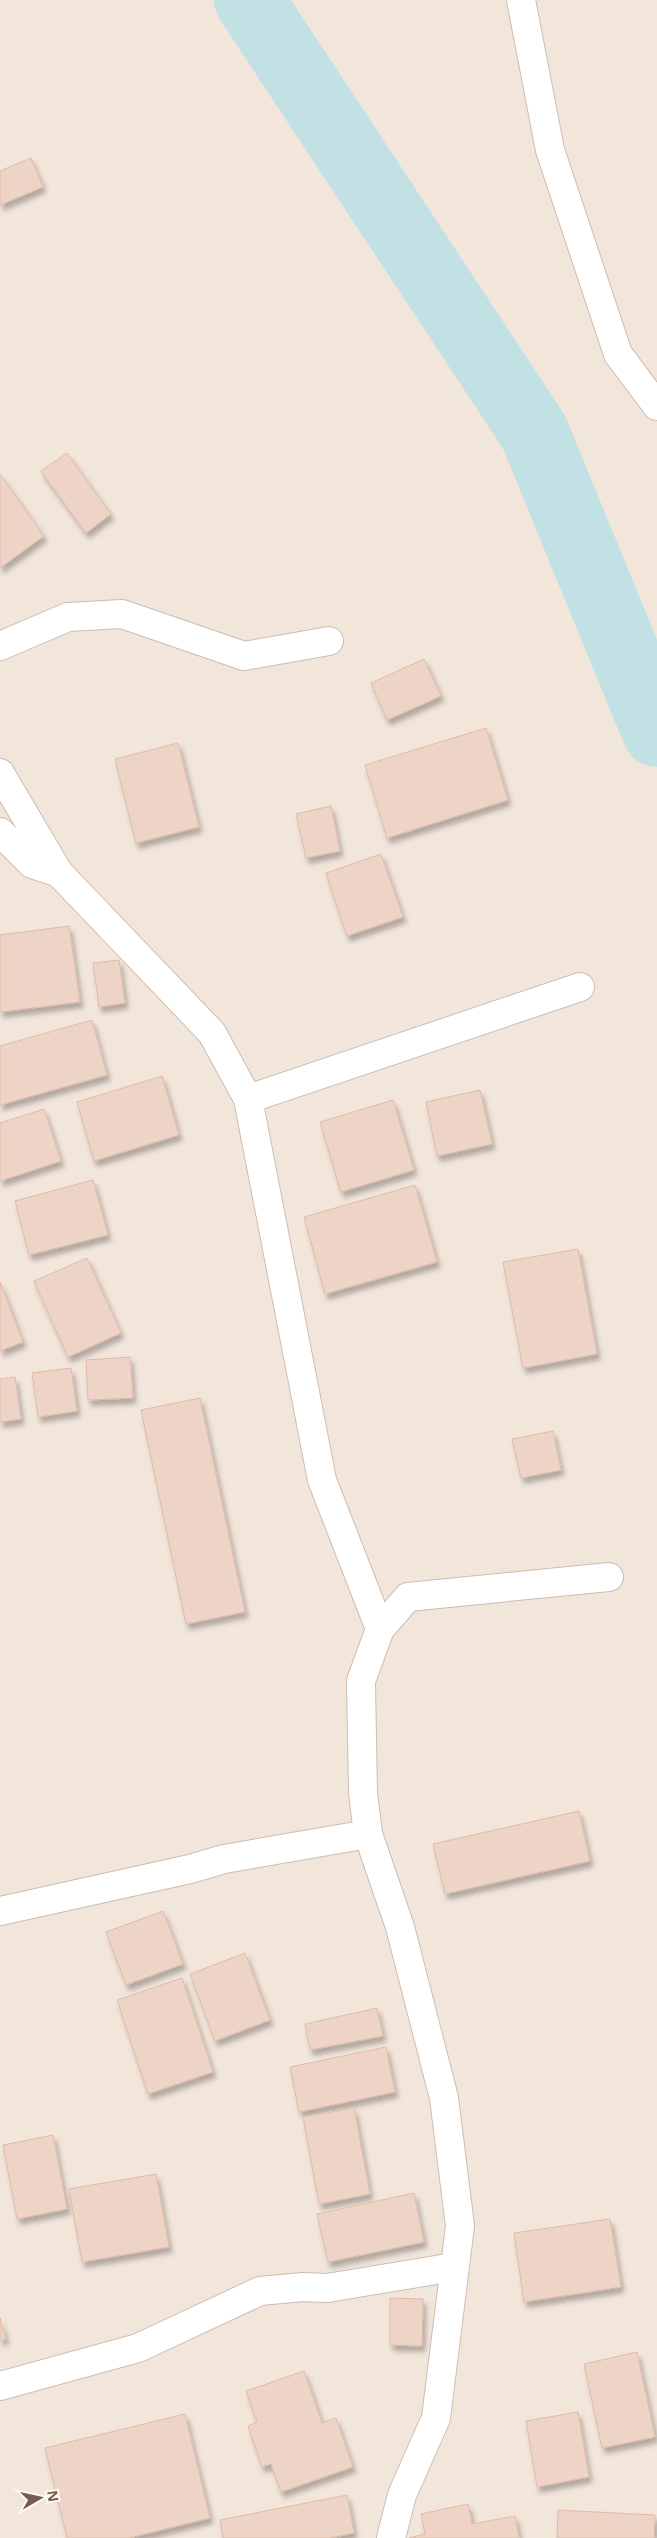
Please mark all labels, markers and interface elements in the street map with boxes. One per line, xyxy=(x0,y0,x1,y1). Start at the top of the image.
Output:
north arrow xyxy=(15,2473,65,2523)
text: N xyxy=(43,2489,64,2503)

